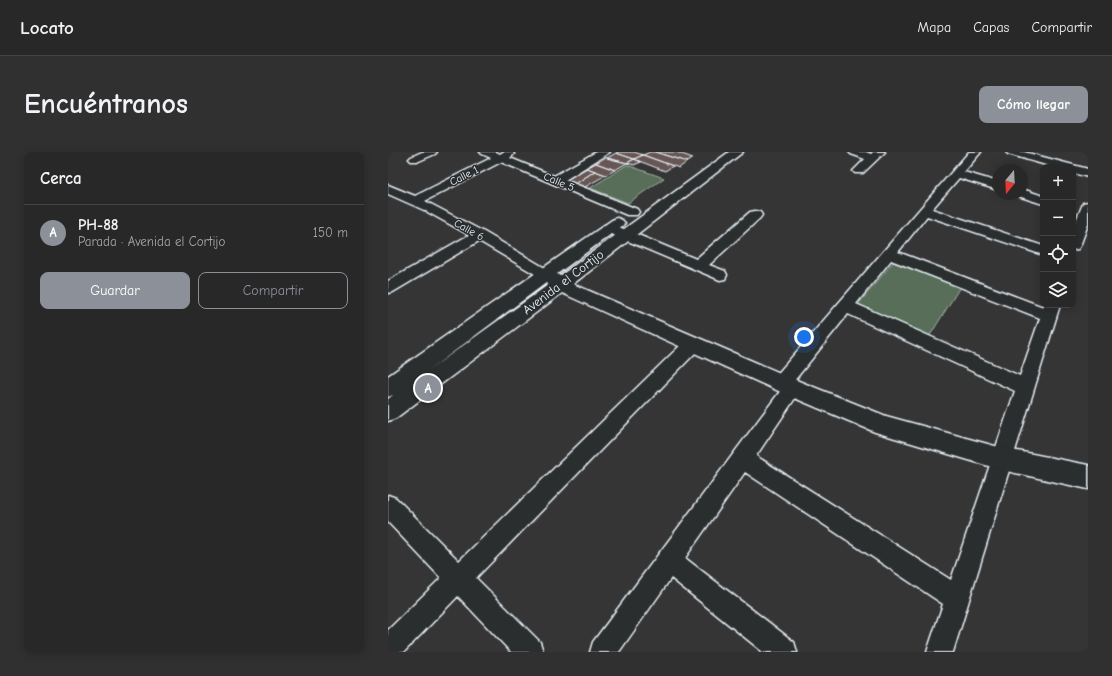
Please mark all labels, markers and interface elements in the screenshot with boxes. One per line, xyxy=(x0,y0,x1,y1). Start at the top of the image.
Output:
text: Locato xyxy=(20,17,74,39)
text: Mapa xyxy=(918,19,951,36)
text: Capas xyxy=(973,19,1009,36)
text: Compartir xyxy=(1031,19,1092,36)
button: Cómo llegar xyxy=(979,86,1088,123)
text: Encuéntranos xyxy=(24,88,188,120)
street label: Calle 1 xyxy=(447,163,481,189)
north arrow xyxy=(992,164,1028,200)
map controls xyxy=(1040,164,1076,308)
button: + xyxy=(1040,164,1076,200)
text: Cerca xyxy=(40,169,82,188)
street label: Calle 5 xyxy=(542,170,576,194)
button: − xyxy=(1040,200,1076,236)
text: PH-88 xyxy=(78,216,119,234)
street label: Calle 6 xyxy=(452,216,486,244)
text: A xyxy=(49,225,57,240)
text: 150 m xyxy=(313,225,348,240)
text: Parada · Avenida el Cortijo xyxy=(78,234,225,249)
button: locate xyxy=(1040,236,1076,272)
street label: Avenida el Cortijo xyxy=(519,247,607,317)
button: Guardar xyxy=(40,272,190,309)
button: Compartir xyxy=(198,272,348,309)
button: layers xyxy=(1040,272,1076,308)
your location xyxy=(794,327,814,347)
pin: A xyxy=(415,373,441,403)

